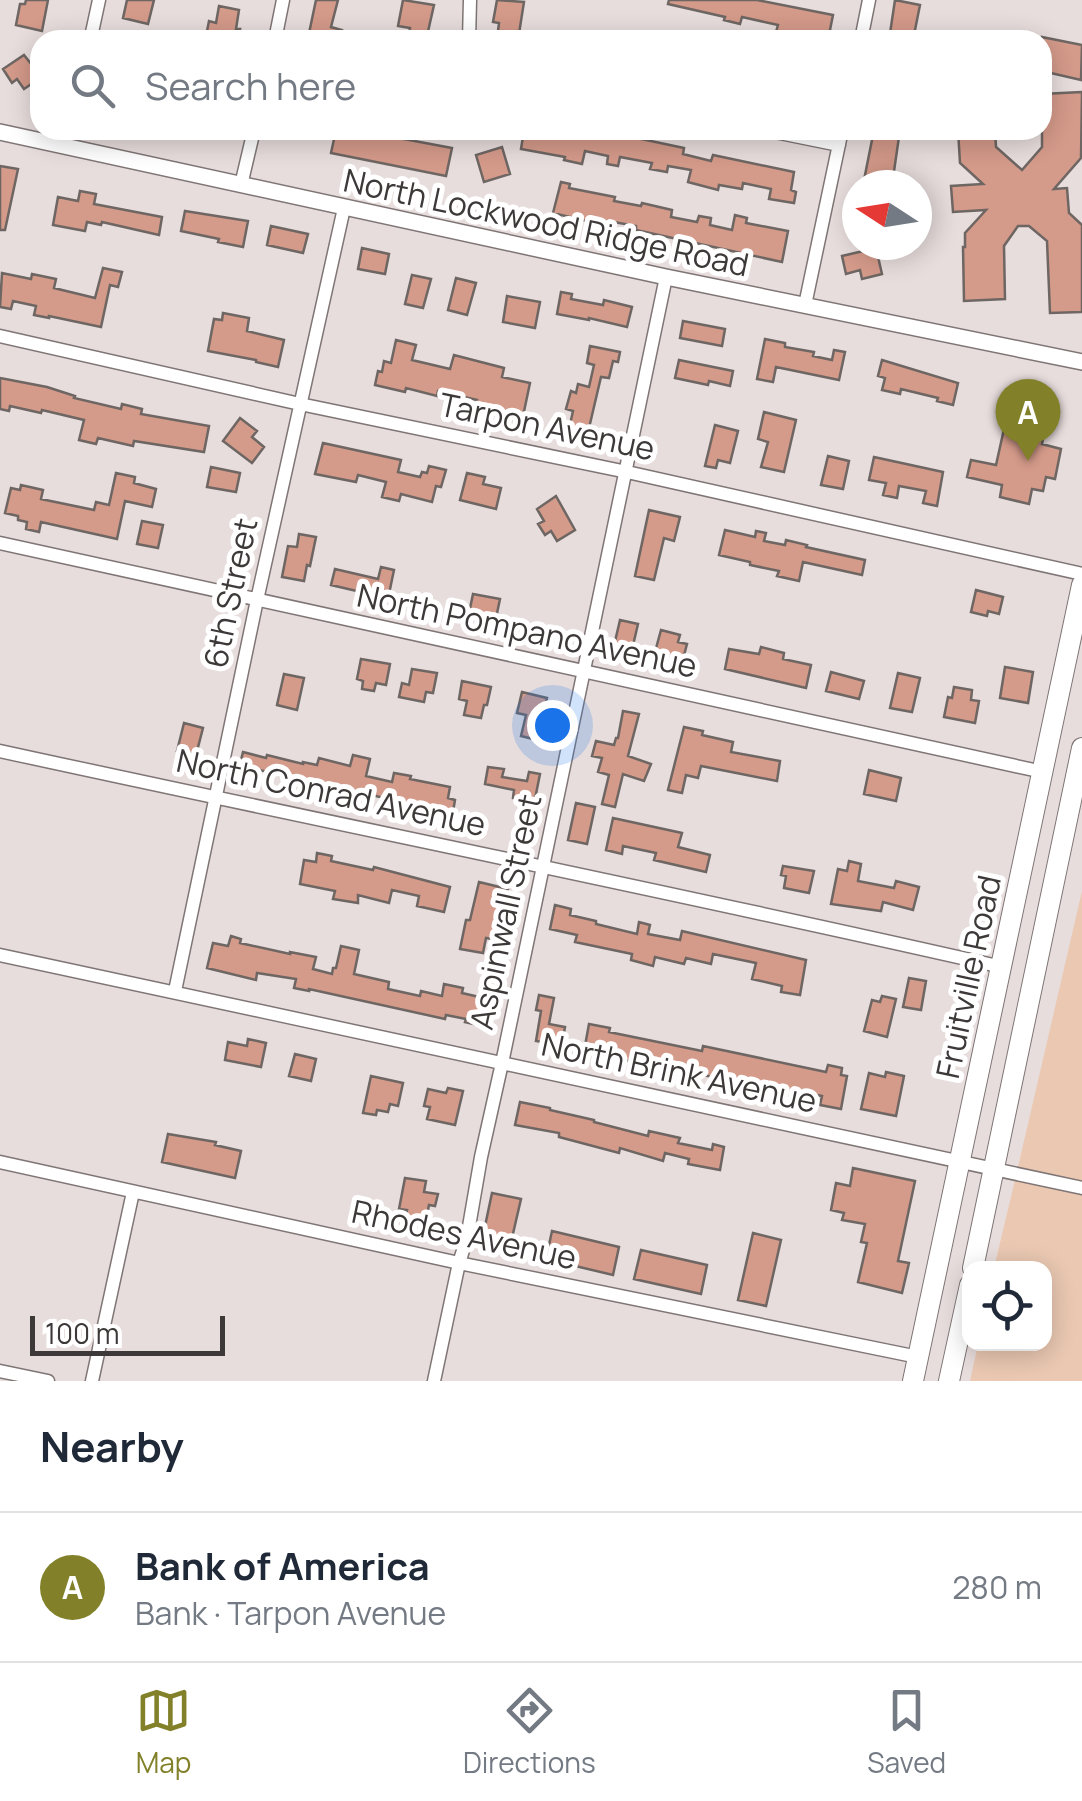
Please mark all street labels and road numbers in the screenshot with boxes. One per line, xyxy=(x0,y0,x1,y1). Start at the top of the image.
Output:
street label: North Lockwood Ridge Road xyxy=(340,158,753,286)
street label: Tarpon Avenue xyxy=(436,382,659,470)
street label: 6th Street xyxy=(193,514,267,672)
street label: North Pompano Avenue xyxy=(353,572,701,688)
street label: North Conrad Avenue xyxy=(173,738,490,846)
street label: Aspinwall Street xyxy=(459,790,551,1033)
street label: Fruitville Road xyxy=(925,871,1011,1082)
street label: North Brink Avenue xyxy=(538,1021,821,1123)
street label: Rhodes Avenue xyxy=(348,1189,581,1279)

